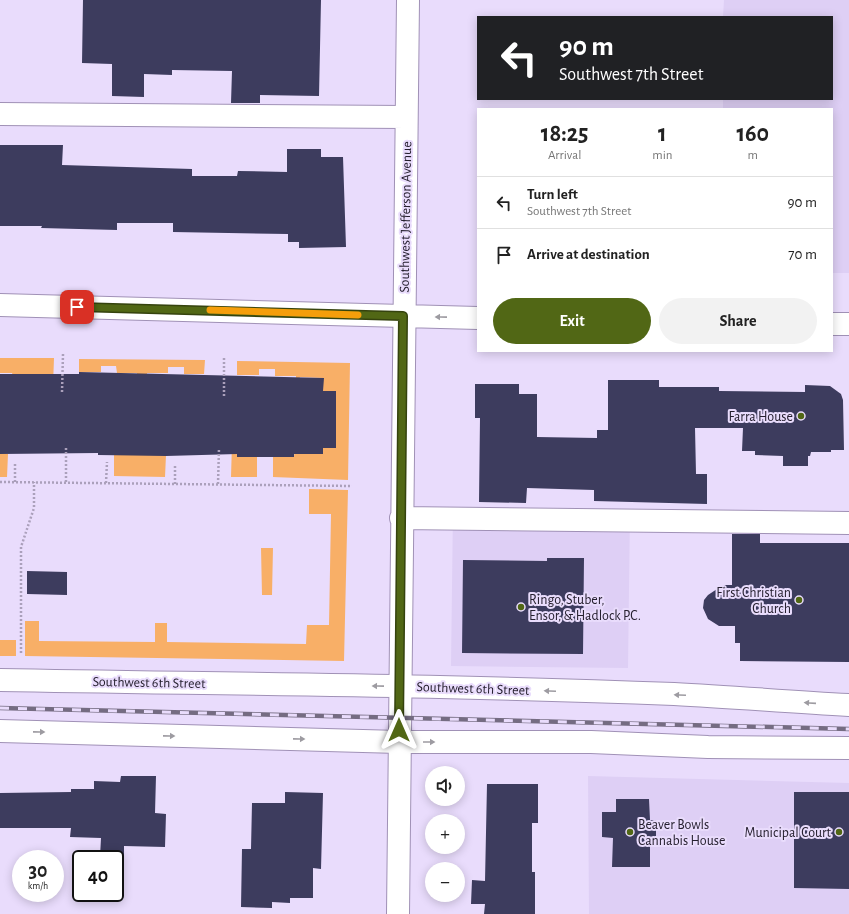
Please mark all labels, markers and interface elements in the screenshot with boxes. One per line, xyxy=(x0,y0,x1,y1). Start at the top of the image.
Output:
icon: left xyxy=(493,32,545,84)
text: 90 m xyxy=(559,33,614,61)
text: Southwest 7th Street xyxy=(559,66,703,84)
text: 18:25 xyxy=(541,122,588,146)
text: 1 xyxy=(658,122,667,146)
text: 160 xyxy=(736,122,769,146)
street label: Southwest Jefferson Avenue xyxy=(398,141,414,293)
text: Arrival xyxy=(548,149,581,162)
text: min xyxy=(652,149,673,162)
text: m xyxy=(748,149,758,162)
text: Turn left xyxy=(527,187,578,202)
icon: left xyxy=(493,192,515,214)
text: 90 m xyxy=(788,195,817,210)
text: Southwest 7th Street xyxy=(527,205,631,218)
icon: arrive xyxy=(493,244,515,266)
text: Arrive at destination xyxy=(527,247,650,262)
text: 70 m xyxy=(788,247,817,262)
pin xyxy=(60,290,94,324)
icon: arrive xyxy=(66,296,88,318)
button: Exit xyxy=(493,298,651,344)
button: Share xyxy=(659,298,817,344)
one-way arrow xyxy=(434,314,447,320)
place label: Farra House xyxy=(728,410,793,424)
marker: Farra House xyxy=(796,411,806,421)
place label: First Christian Church xyxy=(716,586,791,616)
place label: Ringo, Stuber, Ensor, & Hadlock P.C. xyxy=(529,593,641,623)
marker: First Christian Church xyxy=(794,595,804,605)
marker: Ringo, Stuber, Ensor, & Hadlock P.C. xyxy=(516,602,526,612)
street label: Southwest 6th Street xyxy=(92,675,206,691)
street label: Southwest 6th Street xyxy=(416,680,530,698)
one-way arrow xyxy=(371,683,384,689)
one-way arrow xyxy=(544,687,556,694)
one-way arrow xyxy=(674,691,686,698)
one-way arrow xyxy=(804,699,816,706)
position arrow xyxy=(378,709,420,751)
one-way arrow xyxy=(33,729,45,736)
one-way arrow xyxy=(163,733,176,739)
one-way arrow xyxy=(293,736,306,742)
one-way arrow xyxy=(423,739,436,745)
map controls xyxy=(425,766,465,902)
button: sound xyxy=(425,766,465,806)
button: + xyxy=(425,814,465,854)
place label: Beaver Bowls Cannabis House xyxy=(638,818,725,848)
place label: Municipal Court xyxy=(745,826,832,840)
marker: Beaver Bowls Cannabis House xyxy=(625,827,635,837)
marker: Municipal Court xyxy=(834,827,844,837)
speed limit sign: 40 xyxy=(72,850,124,902)
text: 30 xyxy=(28,861,48,881)
button: − xyxy=(425,862,465,902)
text: km/h xyxy=(28,881,48,891)

